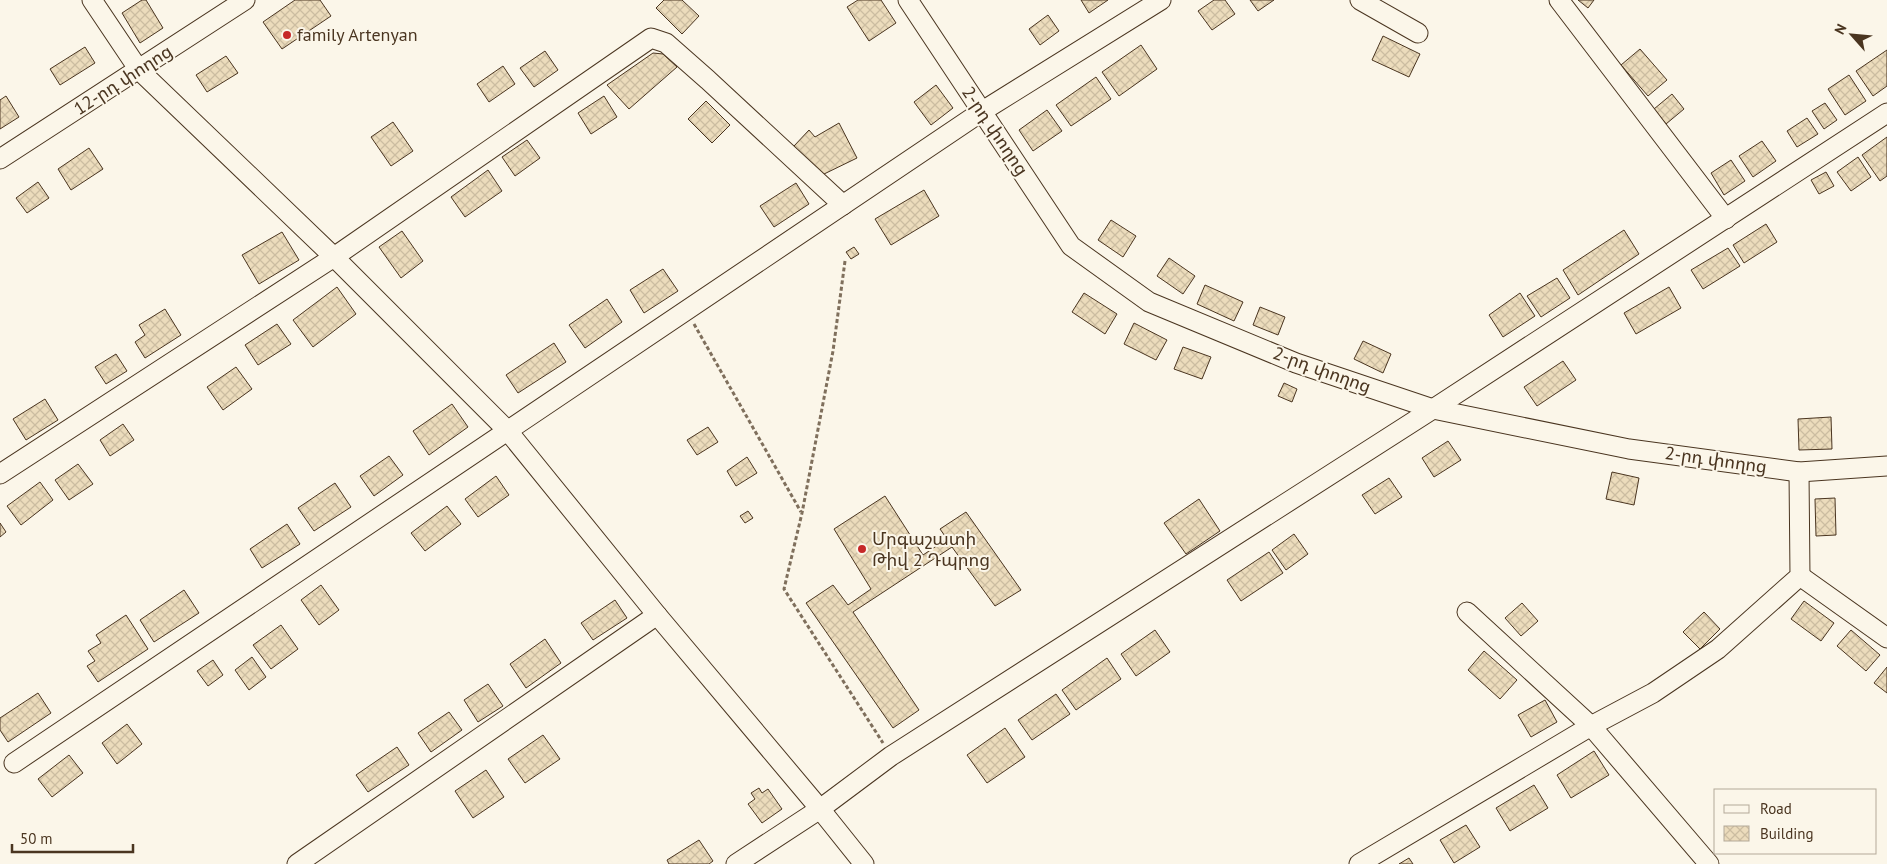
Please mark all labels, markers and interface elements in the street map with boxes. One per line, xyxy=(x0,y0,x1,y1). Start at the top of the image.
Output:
north arrow xyxy=(1827,10,1877,60)
text: N xyxy=(1830,21,1851,37)
place label: family Artenyan xyxy=(297,23,418,46)
marker: family Artenyan xyxy=(281,29,293,41)
street label: 12-րդ փողոց xyxy=(69,39,176,120)
street label: 2-րդ փողոց xyxy=(957,82,1034,180)
street label: 2-րդ փողոց xyxy=(1270,341,1374,398)
street label: 2-րդ փողոց xyxy=(1664,441,1769,478)
place label: Մրգաշատի Թիվ 2 Դպրոց xyxy=(872,527,990,571)
marker: Մրգաշատի Թիվ 2 Դպրոց xyxy=(856,543,868,555)
legend xyxy=(1714,789,1877,854)
text: Road xyxy=(1760,799,1792,818)
scale bar xyxy=(12,822,134,854)
text: Building xyxy=(1760,824,1814,843)
text: 50 m xyxy=(20,829,53,848)

